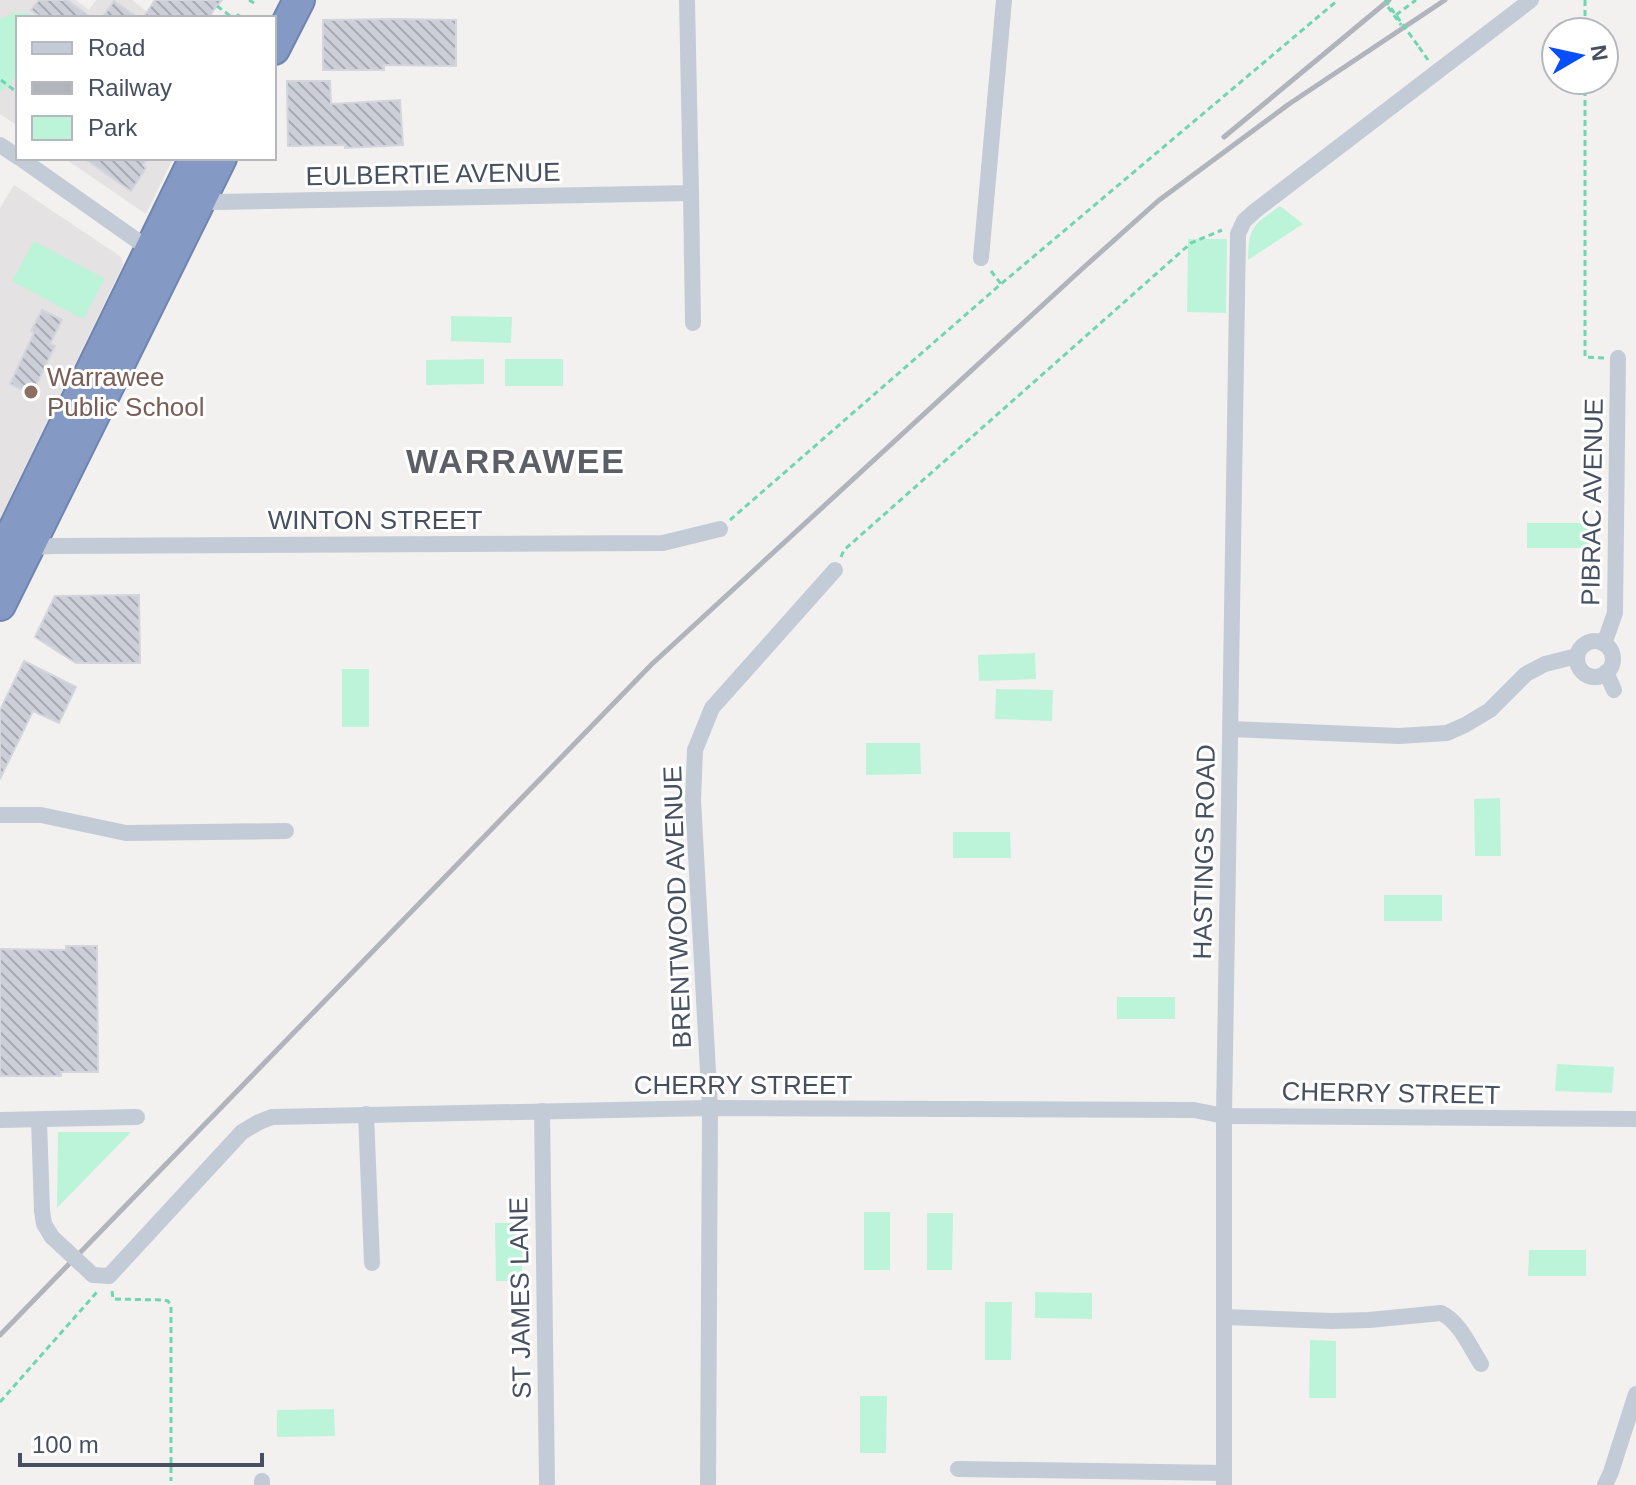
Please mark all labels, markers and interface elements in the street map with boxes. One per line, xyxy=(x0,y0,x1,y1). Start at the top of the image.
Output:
legend xyxy=(16,16,276,160)
north arrow xyxy=(1540,16,1620,96)
text: Road xyxy=(88,34,145,61)
text: N xyxy=(1586,43,1613,63)
text: Railway xyxy=(88,74,172,101)
text: Park xyxy=(88,114,138,141)
street label: EULBERTIE AVENUE xyxy=(305,157,561,191)
place label: Warrawee Public School xyxy=(47,362,205,422)
marker: Warrawee Public School xyxy=(22,383,40,401)
street label: PIBRAC AVENUE xyxy=(1575,398,1609,606)
district label: WARRAWEE xyxy=(406,442,626,480)
street label: WINTON STREET xyxy=(268,505,482,535)
street label: HASTINGS ROAD xyxy=(1187,744,1221,960)
street label: BRENTWOOD AVENUE xyxy=(657,765,697,1049)
street label: CHERRY STREET xyxy=(634,1070,852,1100)
street label: CHERRY STREET xyxy=(1281,1076,1501,1110)
street label: ST JAMES LANE xyxy=(503,1197,537,1399)
scale bar xyxy=(20,1417,262,1467)
text: 100 m xyxy=(32,1431,99,1458)

